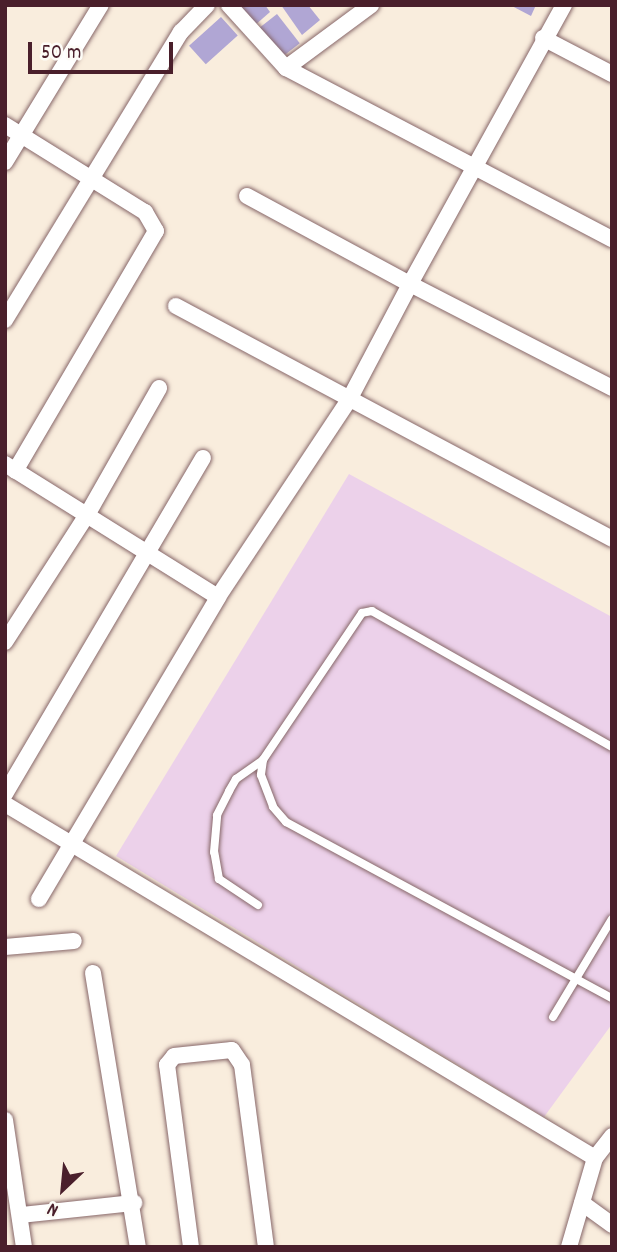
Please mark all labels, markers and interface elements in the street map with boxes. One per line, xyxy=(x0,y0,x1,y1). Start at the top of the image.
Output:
scale bar xyxy=(32,28,177,72)
text: 50 m xyxy=(41,39,81,69)
north arrow xyxy=(28,1154,98,1224)
text: N xyxy=(43,1194,64,1223)

